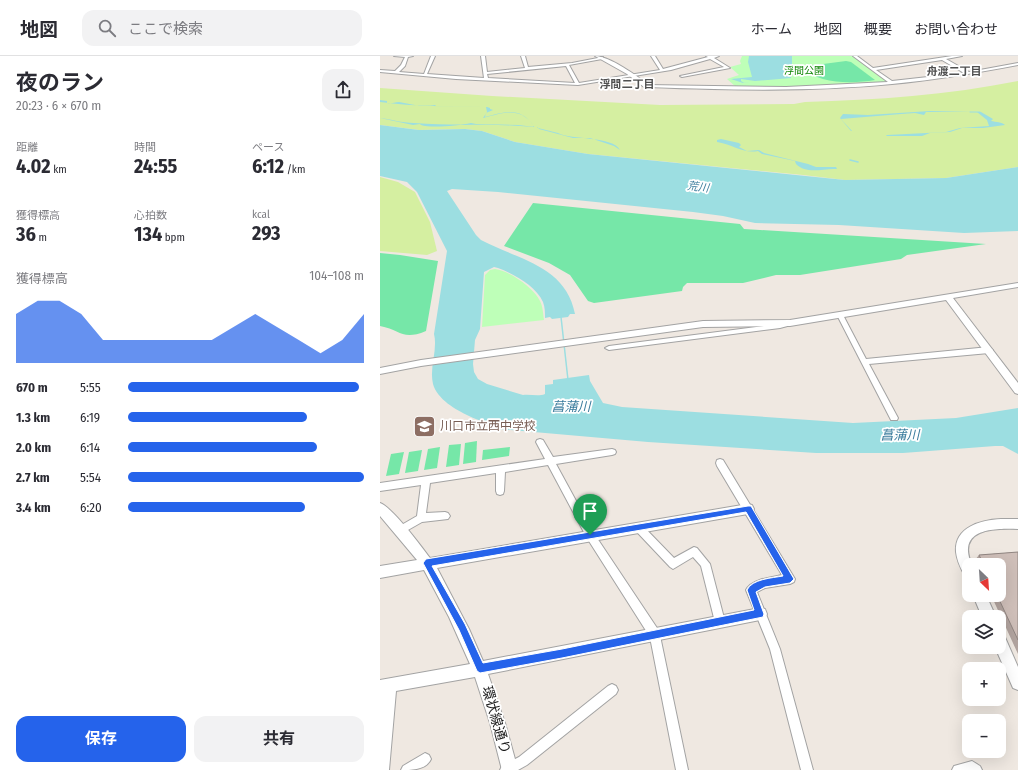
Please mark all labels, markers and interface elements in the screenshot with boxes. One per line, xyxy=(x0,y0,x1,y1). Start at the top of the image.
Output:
search box xyxy=(82,10,362,46)
icon: search xyxy=(96,17,118,39)
text: 地図 xyxy=(20,18,58,41)
text: ここで検索 xyxy=(128,20,203,38)
text: ホーム xyxy=(750,21,792,38)
text: 地図 xyxy=(814,21,842,38)
text: 概要 xyxy=(864,21,892,38)
text: お問い合わせ xyxy=(914,21,998,38)
park label: 浮間公園 xyxy=(784,65,824,77)
district label: 舟渡二丁目 xyxy=(927,65,982,78)
text: 夜のラン xyxy=(16,69,104,96)
button: share xyxy=(322,69,364,111)
district label: 浮間二丁目 xyxy=(600,78,655,91)
text: 20:23 · 6 × 670 m xyxy=(16,98,101,113)
text: 距離 xyxy=(16,141,38,154)
text: 時間 xyxy=(134,141,156,154)
text: ペース xyxy=(252,141,284,154)
text: 4.02 xyxy=(16,154,51,178)
text: 24:55 xyxy=(134,154,177,178)
text: 6:12 xyxy=(252,154,284,178)
text: km xyxy=(51,163,67,176)
text: /km xyxy=(284,163,305,176)
water label: 荒川 xyxy=(686,179,711,195)
text: kcal xyxy=(252,208,270,221)
text: 獲得標高 xyxy=(16,209,60,222)
text: 心拍数 xyxy=(134,209,167,222)
text: 293 xyxy=(252,221,281,245)
text: 36 xyxy=(16,222,36,246)
text: 134 xyxy=(134,222,162,246)
text: m xyxy=(36,231,47,244)
text: bpm xyxy=(162,231,185,244)
text: 104–108 m xyxy=(309,268,364,283)
text: 獲得標高 xyxy=(16,271,68,286)
text: 670 m xyxy=(16,380,48,395)
text: 5:55 xyxy=(80,380,101,395)
water label: 菖蒲川 xyxy=(551,399,592,414)
text: 1.3 km xyxy=(16,410,50,425)
text: 6:19 xyxy=(80,410,100,425)
school or university icon: 川口市立西中学校 xyxy=(411,413,437,439)
place label: 川口市立西中学校 xyxy=(440,419,536,433)
water label: 菖蒲川 xyxy=(880,427,922,443)
text: 2.0 km xyxy=(16,440,51,455)
text: 6:14 xyxy=(80,440,100,455)
text: 2.7 km xyxy=(16,470,50,485)
text: 5:54 xyxy=(80,470,101,485)
pin xyxy=(573,494,607,535)
text: 3.4 km xyxy=(16,500,51,515)
text: 6:20 xyxy=(80,500,102,515)
icon: arrive xyxy=(579,500,601,522)
north arrow xyxy=(962,558,1006,602)
map controls xyxy=(962,558,1006,758)
button: layers xyxy=(962,610,1006,654)
button: + xyxy=(962,662,1006,706)
street label: 環状線通り xyxy=(478,684,514,756)
button: − xyxy=(962,714,1006,758)
button: 保存 xyxy=(16,716,186,762)
button: 共有 xyxy=(194,716,364,762)

